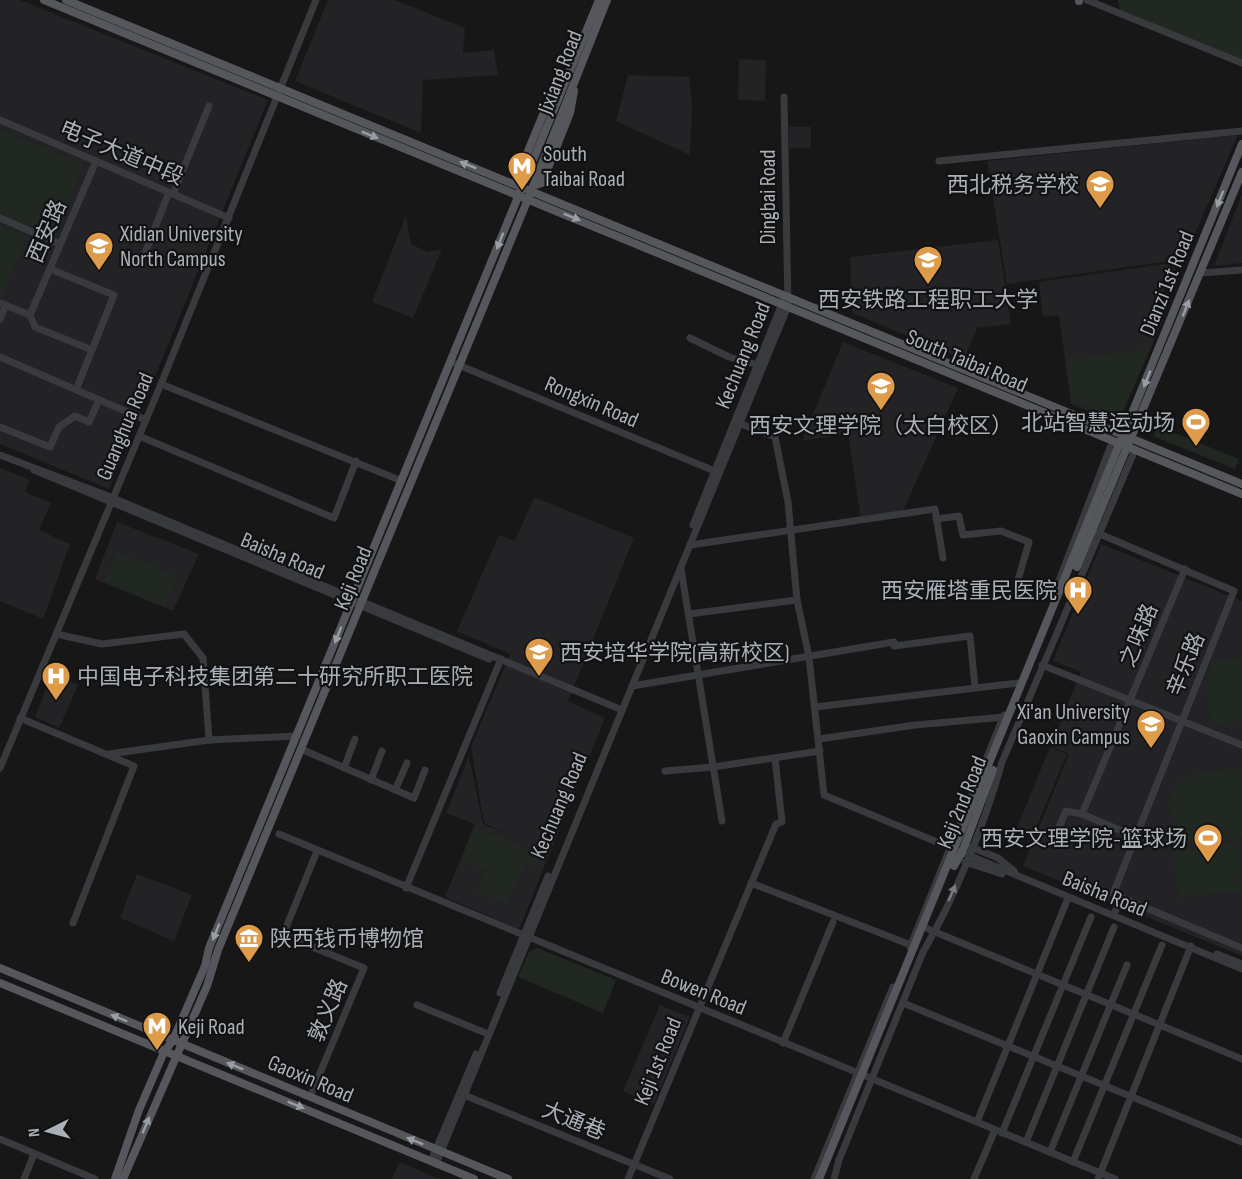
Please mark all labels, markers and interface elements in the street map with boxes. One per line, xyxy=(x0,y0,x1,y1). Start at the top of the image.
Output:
street label: Jixiang Road xyxy=(532,27,589,119)
street label: 电子大道中段 xyxy=(55,115,187,192)
one-way arrow xyxy=(361,131,379,140)
place label: South Taibai Road xyxy=(543,141,625,193)
metro station icon: South Taibai Road xyxy=(506,150,538,192)
street label: Dingbai Road xyxy=(755,150,782,244)
one-way arrow xyxy=(458,160,476,170)
school or university icon: 西北税务学校 xyxy=(1084,168,1116,210)
place label: 西北税务学校 xyxy=(947,172,1079,199)
one-way arrow xyxy=(1215,190,1225,208)
street label: 西安路 xyxy=(22,196,73,267)
one-way arrow xyxy=(564,212,582,222)
place label: Xidian University North Campus xyxy=(119,221,243,273)
street label: Dianzi 1st Road xyxy=(1134,227,1201,340)
school or university icon: Xidian University North Campus xyxy=(83,230,115,272)
one-way arrow xyxy=(494,232,504,250)
school or university icon: 西安铁路工程职工大学 xyxy=(912,244,944,286)
place label: 西安铁路工程职工大学 xyxy=(818,287,1038,314)
street label: Kechuang Road xyxy=(710,298,777,413)
one-way arrow xyxy=(1181,298,1191,316)
street label: South Taibai Road xyxy=(902,324,1031,399)
street label: Guanghua Road xyxy=(91,369,160,484)
school or university icon: 西安文理学院（太白校区） xyxy=(865,370,897,412)
street label: Rongxin Road xyxy=(541,371,642,434)
one-way arrow xyxy=(1142,371,1152,389)
sports icon: 北站智慧运动场 xyxy=(1180,406,1212,448)
place label: 北站智慧运动场 xyxy=(1021,410,1175,437)
place label: 西安文理学院（太白校区） xyxy=(749,413,1013,440)
street label: Baisha Road xyxy=(236,527,328,586)
street label: Keji Road xyxy=(328,543,378,614)
hospital icon: 西安雁塔重民医院 xyxy=(1062,574,1094,616)
place label: 西安雁塔重民医院 xyxy=(881,578,1057,605)
street label: 之味路 xyxy=(1115,600,1164,671)
one-way arrow xyxy=(333,626,342,644)
street label: 辛乐路 xyxy=(1162,629,1211,700)
school or university icon: 西安培华学院(高新校区) xyxy=(523,636,555,678)
place label: 西安培华学院(高新校区) xyxy=(560,640,790,667)
hospital icon: 中国电子科技集团第二十研究所职工医院 xyxy=(40,660,72,702)
place label: 中国电子科技集团第二十研究所职工医院 xyxy=(77,664,473,691)
place label: Xi'an University Gaoxin Campus xyxy=(1016,699,1131,751)
school or university icon: Xi'an University Gaoxin Campus xyxy=(1135,708,1167,750)
street label: Kechuang Road xyxy=(525,748,594,863)
street label: Keji 2nd Road xyxy=(932,752,993,853)
sports icon: 西安文理学院-篮球场 xyxy=(1192,822,1224,864)
place label: 西安文理学院-篮球场 xyxy=(981,826,1187,853)
street label: Baisha Road xyxy=(1058,865,1150,923)
one-way arrow xyxy=(947,883,957,901)
museum icon: 陕西钱币博物馆 xyxy=(233,922,265,964)
one-way arrow xyxy=(211,923,220,941)
place label: 陕西钱币博物馆 xyxy=(270,926,424,953)
street label: Bowen Road xyxy=(657,963,750,1022)
street label: 敦义路 xyxy=(303,975,354,1046)
metro station icon: Keji Road xyxy=(141,1010,173,1052)
one-way arrow xyxy=(110,1013,128,1023)
place label: Keji Road xyxy=(178,1014,245,1041)
street label: Keji 1st Road xyxy=(629,1014,688,1109)
street label: Gaoxin Road xyxy=(264,1049,357,1109)
one-way arrow xyxy=(226,1061,244,1071)
street label: 大通巷 xyxy=(538,1097,609,1146)
north arrow xyxy=(18,1101,78,1161)
one-way arrow xyxy=(287,1101,305,1110)
one-way arrow xyxy=(142,1116,151,1134)
text: N xyxy=(25,1127,44,1138)
one-way arrow xyxy=(406,1136,424,1146)

